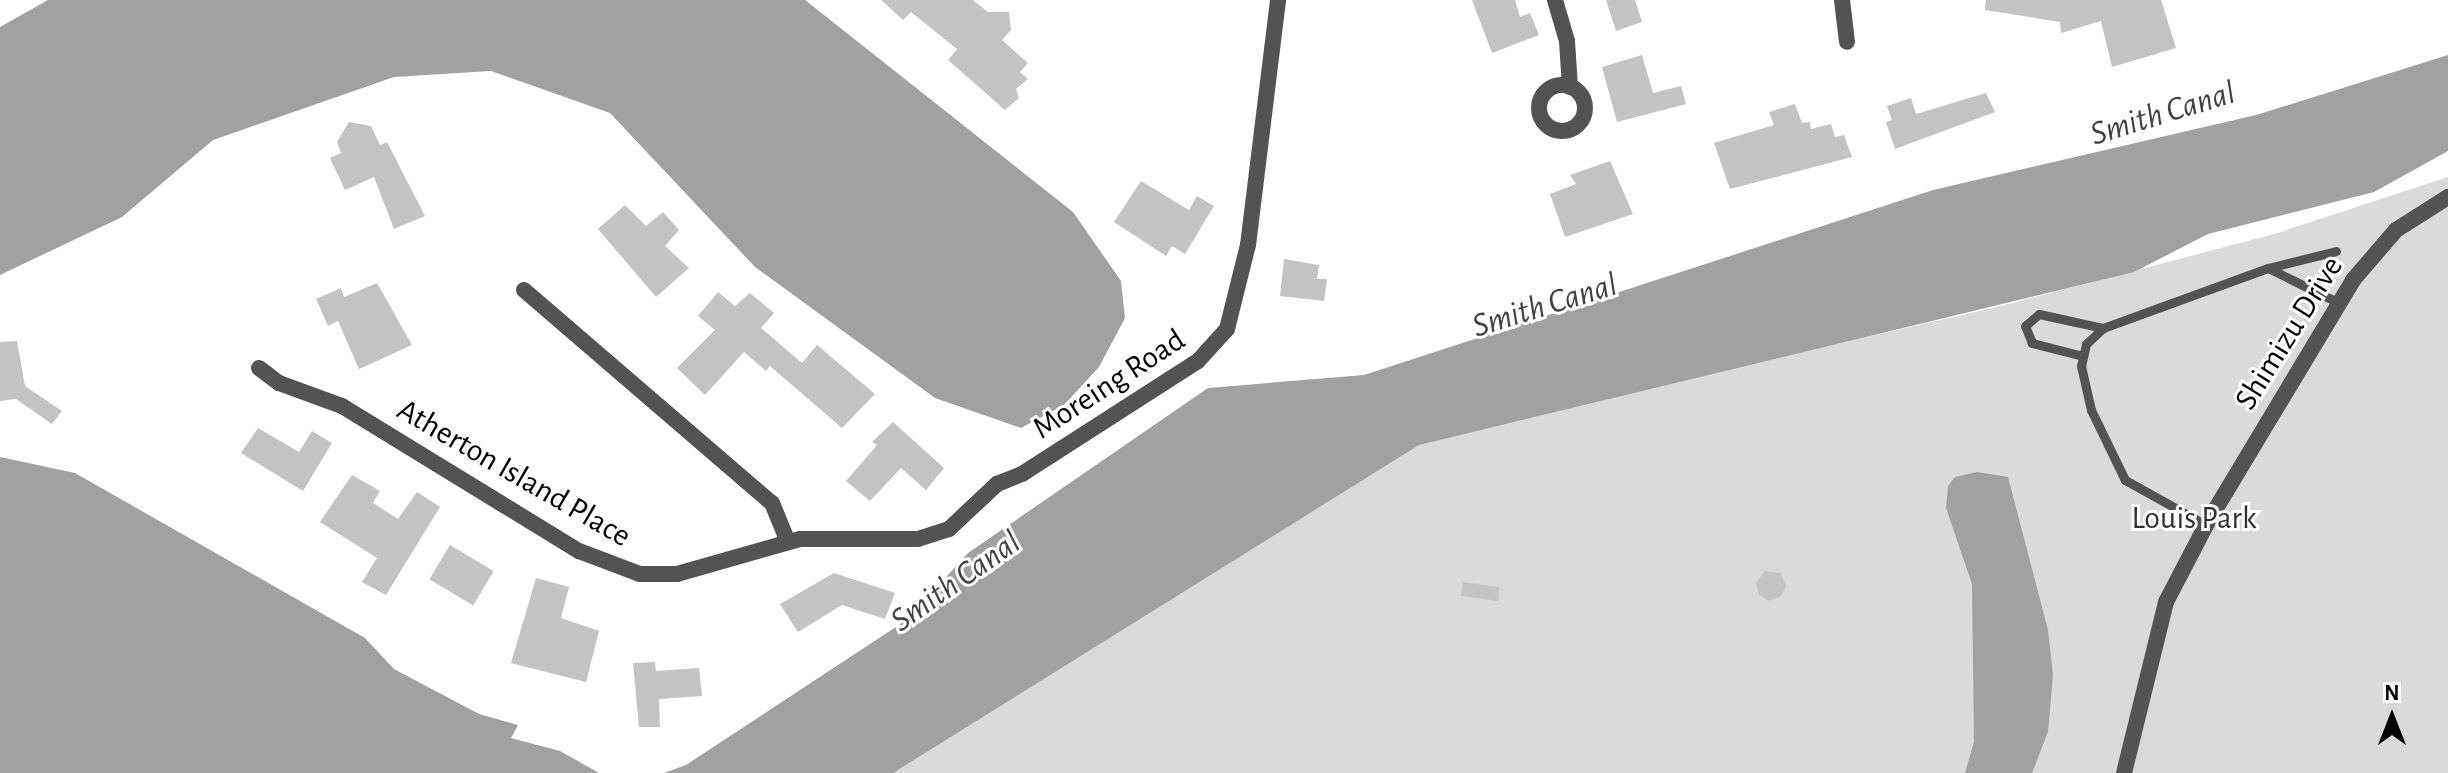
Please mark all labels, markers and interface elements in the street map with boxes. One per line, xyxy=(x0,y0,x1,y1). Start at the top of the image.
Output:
water label: Smith Canal xyxy=(2086,73,2240,155)
street label: Shimizu Drive xyxy=(2227,249,2351,417)
water label: Smith Canal xyxy=(1468,265,1622,347)
street label: Moreing Road xyxy=(1026,321,1192,447)
street label: Atherton Island Place xyxy=(390,390,638,556)
park label: Louis Park xyxy=(2132,499,2256,537)
water label: Smith Canal xyxy=(883,522,1029,642)
north arrow xyxy=(2352,677,2432,757)
text: N xyxy=(2384,682,2400,704)

